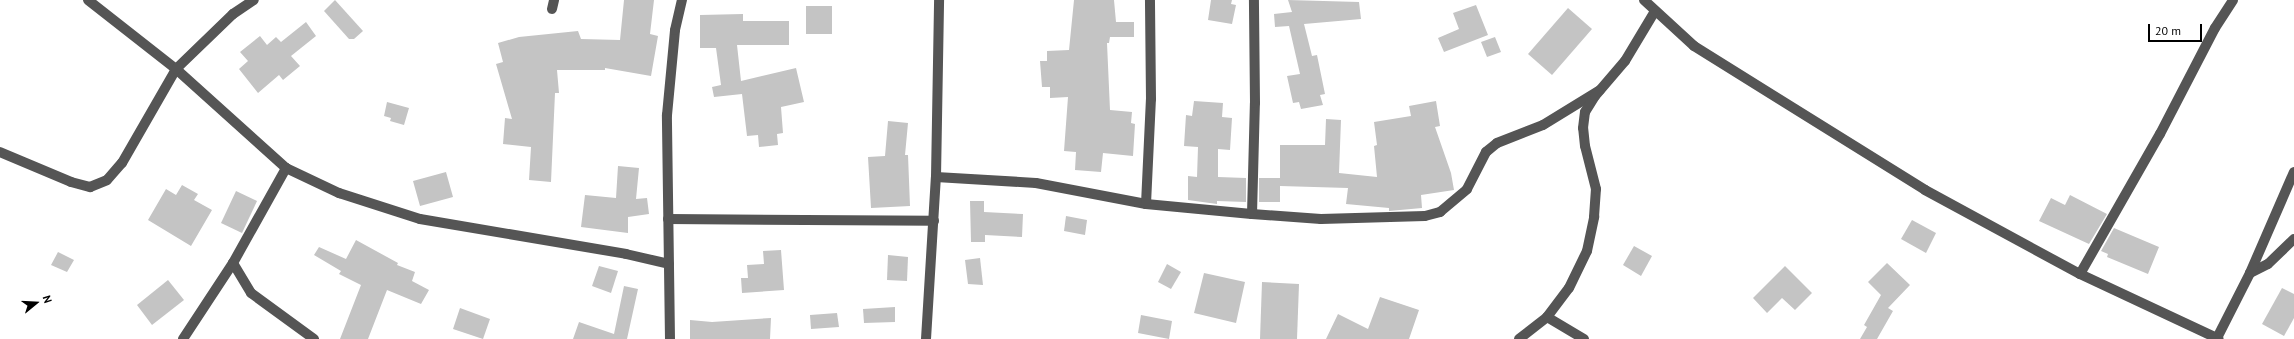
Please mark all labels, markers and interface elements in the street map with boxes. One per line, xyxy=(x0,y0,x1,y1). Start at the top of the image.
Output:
scale bar xyxy=(2150,16,2204,42)
text: 20 m xyxy=(2155,23,2181,38)
north arrow xyxy=(16,283,56,323)
text: N xyxy=(40,294,55,305)

